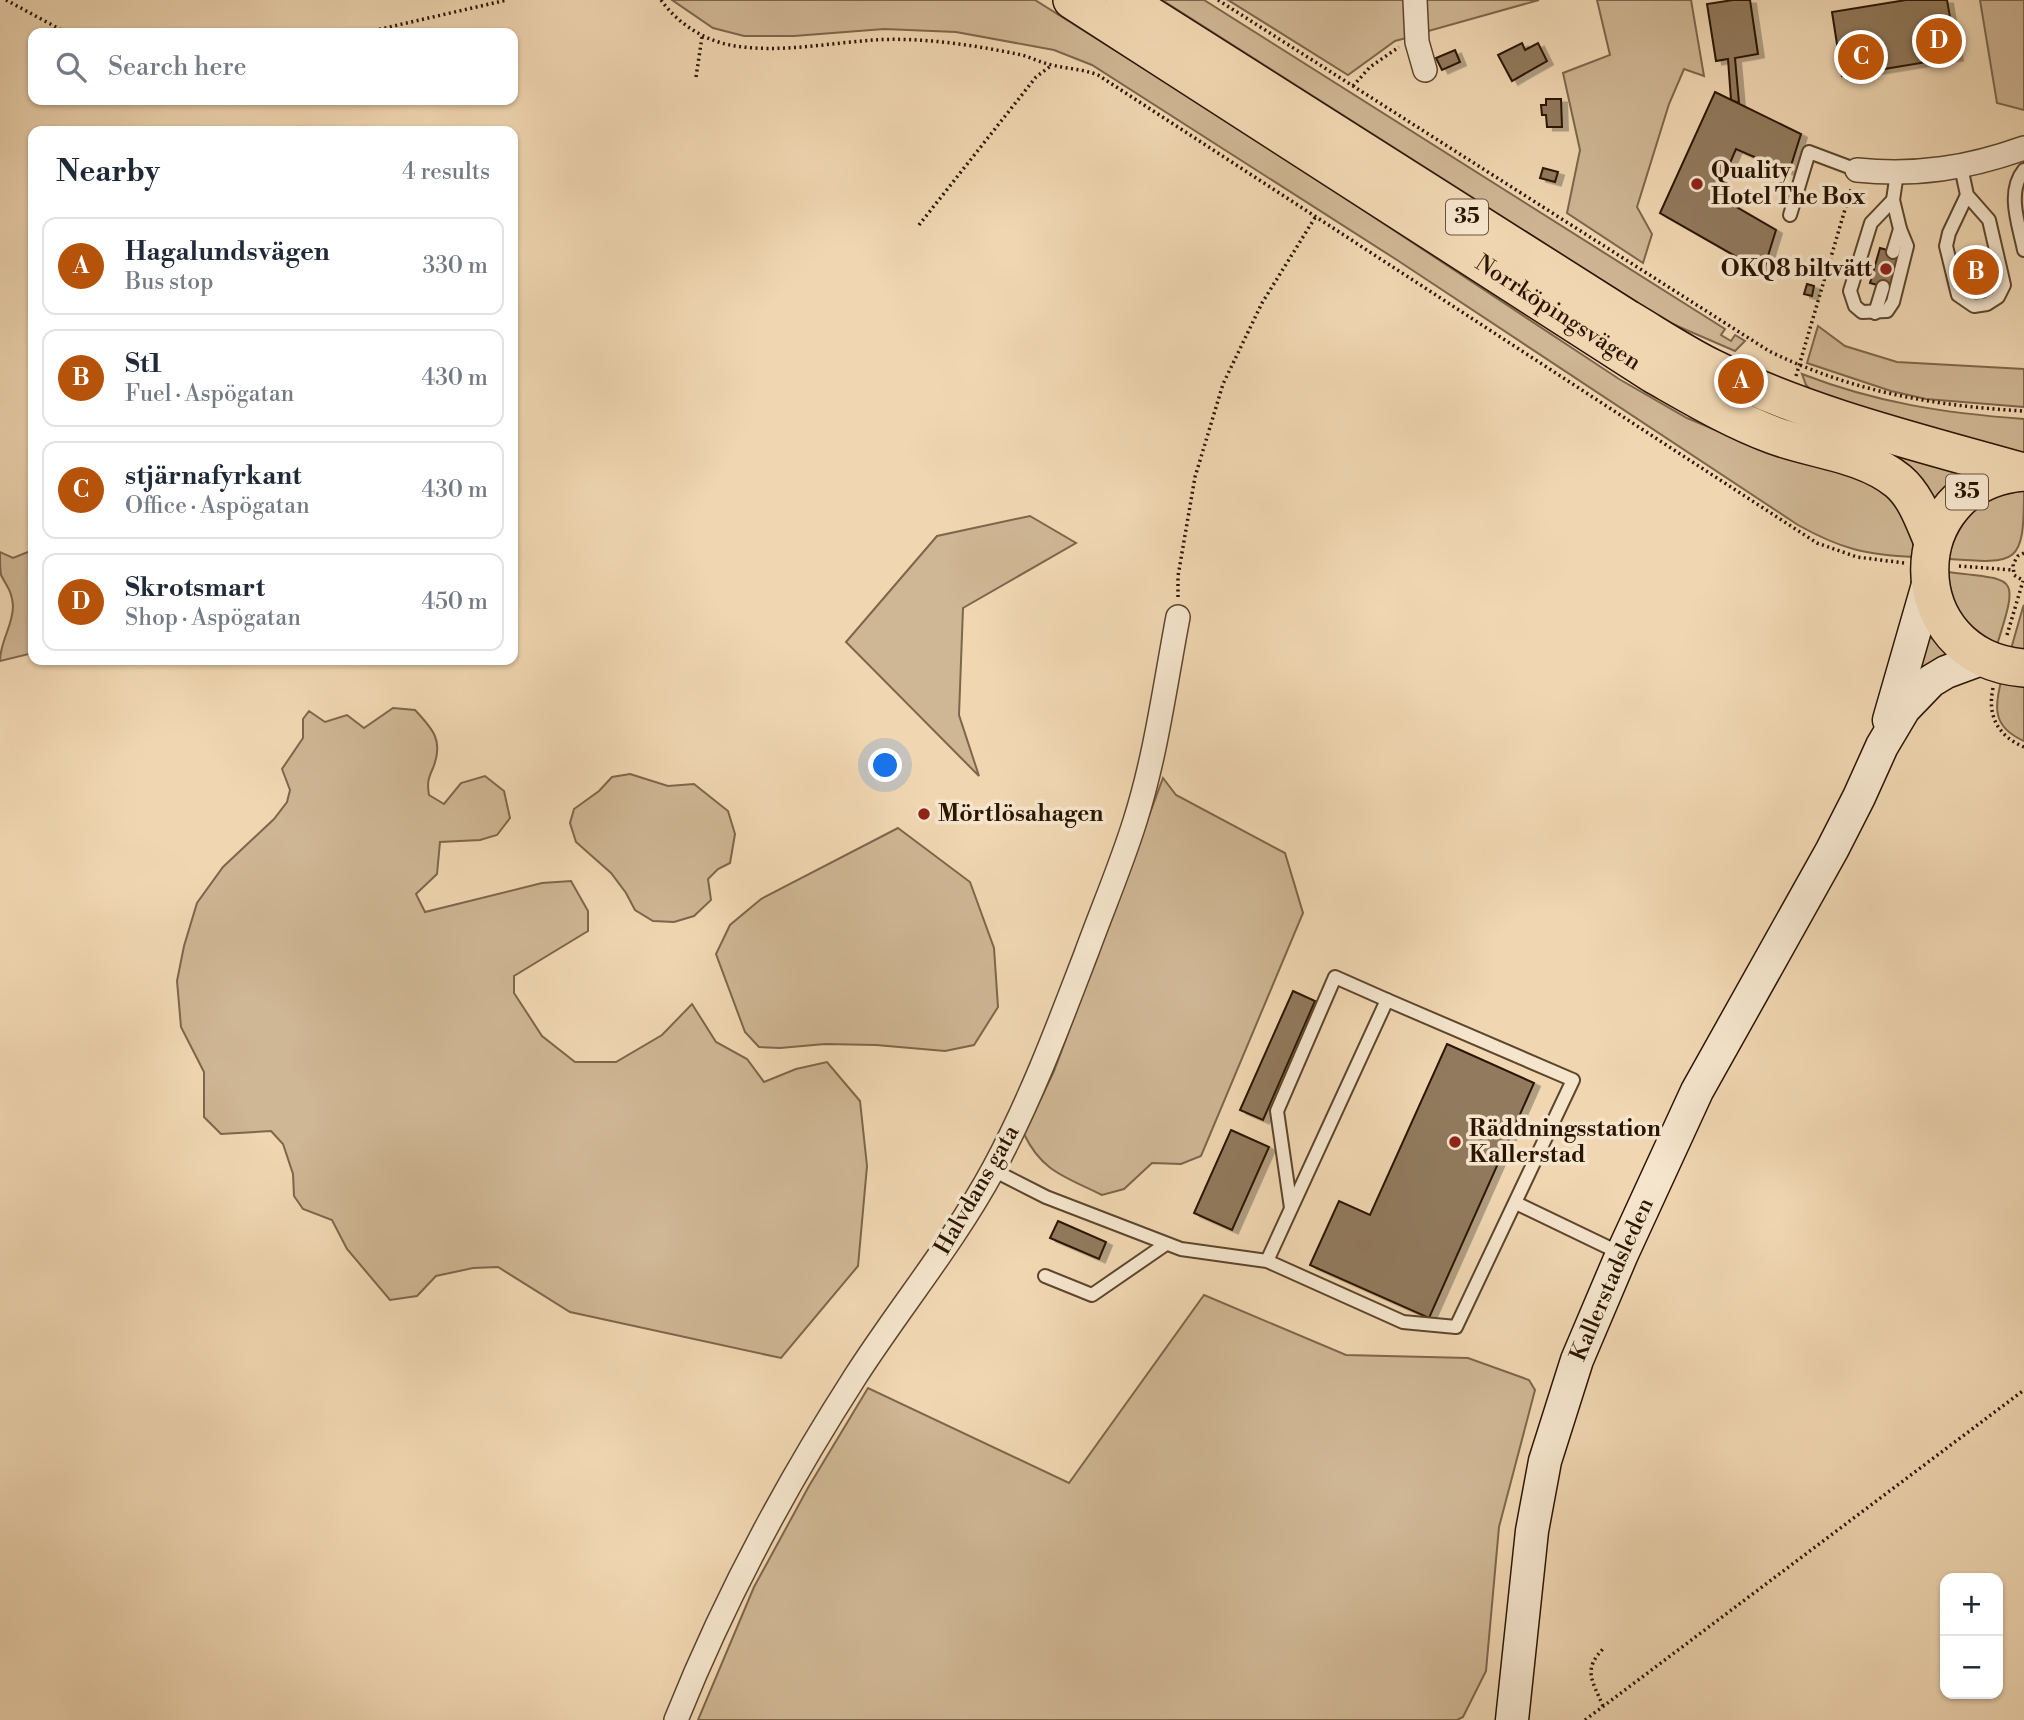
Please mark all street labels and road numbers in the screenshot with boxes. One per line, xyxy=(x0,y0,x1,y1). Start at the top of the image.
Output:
road number: 35 xyxy=(1446,200,1488,234)
street label: Norrköpingsvägen xyxy=(1470,249,1646,377)
road number: 35 xyxy=(1946,475,1988,510)
street label: Halvdans gata xyxy=(929,1120,1026,1260)
street label: Kallerstadsleden xyxy=(1564,1193,1660,1365)

